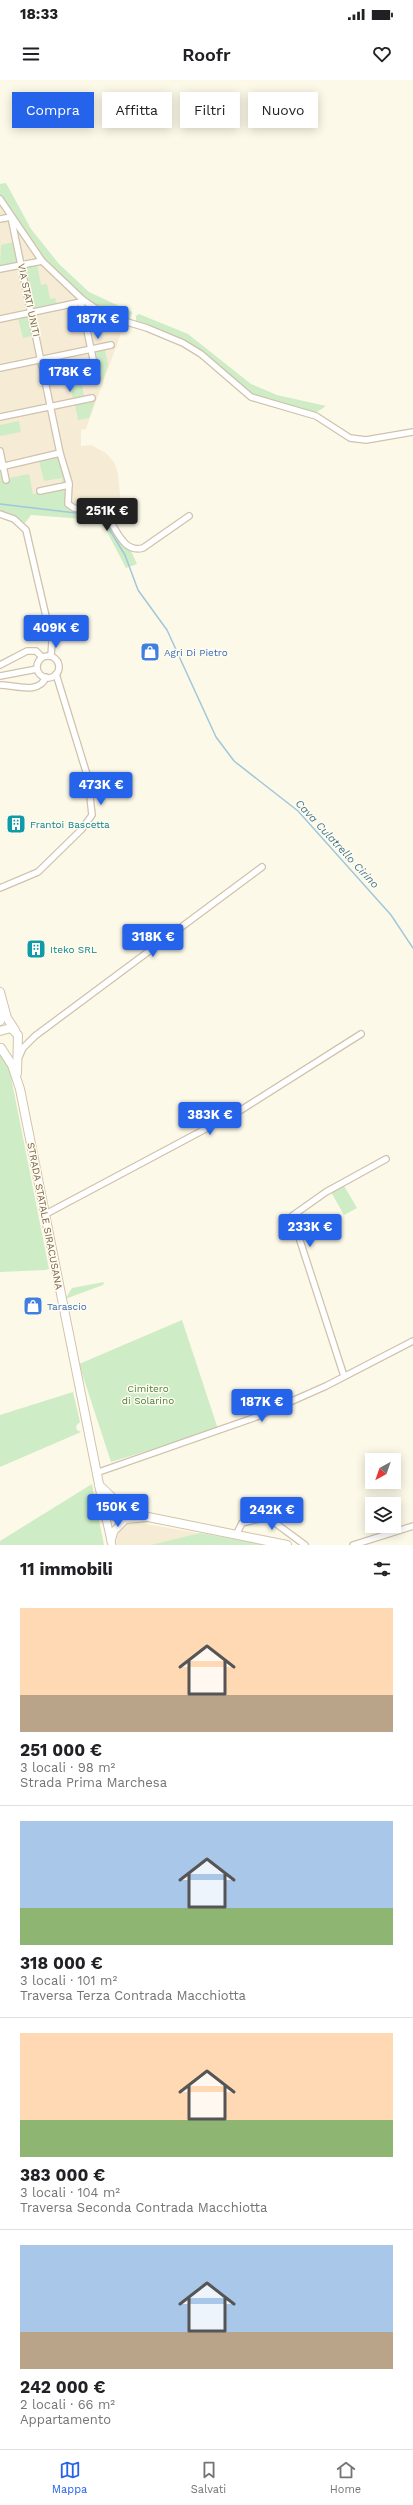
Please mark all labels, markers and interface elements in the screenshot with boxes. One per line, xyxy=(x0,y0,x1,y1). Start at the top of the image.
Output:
text: 18:33 xyxy=(20,5,58,23)
icon: menu xyxy=(20,43,42,65)
icon: heart xyxy=(371,43,393,65)
text: Roofr xyxy=(182,44,231,65)
chip: Compra xyxy=(12,92,94,128)
chip: Affitta xyxy=(102,92,172,128)
chip: Filtri xyxy=(180,92,240,128)
chip: Nuovo xyxy=(248,92,318,128)
street label: VIA STATI UNITI xyxy=(16,262,42,338)
pin: 187K € xyxy=(65,306,131,340)
text: 187K € xyxy=(76,311,120,326)
pin: 178K € xyxy=(37,359,103,393)
text: 178K € xyxy=(48,364,92,379)
pin: 251K € xyxy=(74,498,140,532)
text: 251K € xyxy=(86,503,128,518)
pin: 409K € xyxy=(23,615,89,649)
text: 409K € xyxy=(33,620,79,635)
shop icon: Agri Di Pietro xyxy=(139,641,161,663)
place label: Agri Di Pietro xyxy=(164,647,228,658)
pin: 473K € xyxy=(68,772,134,806)
text: 473K € xyxy=(78,777,124,792)
water label: Cava Culatrello Cirino xyxy=(293,797,381,891)
building icon: Frantoi Bascetta xyxy=(5,813,27,835)
place label: Frantoi Bascetta xyxy=(30,819,110,830)
pin: 318K € xyxy=(120,924,186,958)
text: 318K € xyxy=(131,929,175,944)
building icon: Iteko SRL xyxy=(25,938,47,960)
place label: Iteko SRL xyxy=(50,944,97,955)
pin: 383K € xyxy=(177,1102,243,1136)
text: 383K € xyxy=(187,1107,233,1122)
street label: STRADA STATALE SIRACUSANA xyxy=(25,1141,65,1291)
pin: 233K € xyxy=(277,1214,343,1248)
text: 233K € xyxy=(288,1219,332,1234)
shop icon: Tarascio xyxy=(22,1295,44,1317)
place label: Tarascio xyxy=(47,1301,87,1312)
park label: Cimitero di Solarino xyxy=(122,1383,174,1406)
pin: 187K € xyxy=(229,1389,295,1423)
text: 187K € xyxy=(240,1394,284,1409)
north arrow xyxy=(365,1453,401,1489)
map controls xyxy=(365,1453,401,1533)
pin: 150K € xyxy=(85,1494,151,1528)
pin: 242K € xyxy=(239,1497,305,1531)
button: layers xyxy=(365,1497,401,1533)
text: 150K € xyxy=(96,1499,140,1514)
text: 242K € xyxy=(249,1502,295,1517)
icon: filters xyxy=(371,1558,393,1580)
text: 11 immobili xyxy=(20,1559,113,1579)
icon: home xyxy=(171,1634,243,1706)
text: 251 000 € xyxy=(20,1740,102,1760)
text: 3 locali · 98 m² xyxy=(20,1760,115,1775)
text: Strada Prima Marchesa xyxy=(20,1775,167,1790)
icon: home xyxy=(171,1847,243,1919)
text: 318 000 € xyxy=(20,1953,103,1973)
text: 3 locali · 101 m² xyxy=(20,1973,117,1988)
text: Traversa Terza Contrada Macchiotta xyxy=(20,1988,246,2003)
icon: home xyxy=(171,2059,243,2131)
text: 383 000 € xyxy=(20,2165,105,2185)
text: 3 locali · 104 m² xyxy=(20,2185,120,2200)
text: Traversa Seconda Contrada Macchiotta xyxy=(20,2200,267,2215)
icon: home xyxy=(171,2271,243,2343)
text: 242 000 € xyxy=(20,2377,105,2397)
text: 2 locali · 66 m² xyxy=(20,2397,115,2412)
text: Appartamento xyxy=(20,2412,111,2427)
tab: Mappa xyxy=(52,2459,87,2496)
tab: Salvati xyxy=(191,2459,226,2496)
tab: Home xyxy=(330,2459,361,2496)

